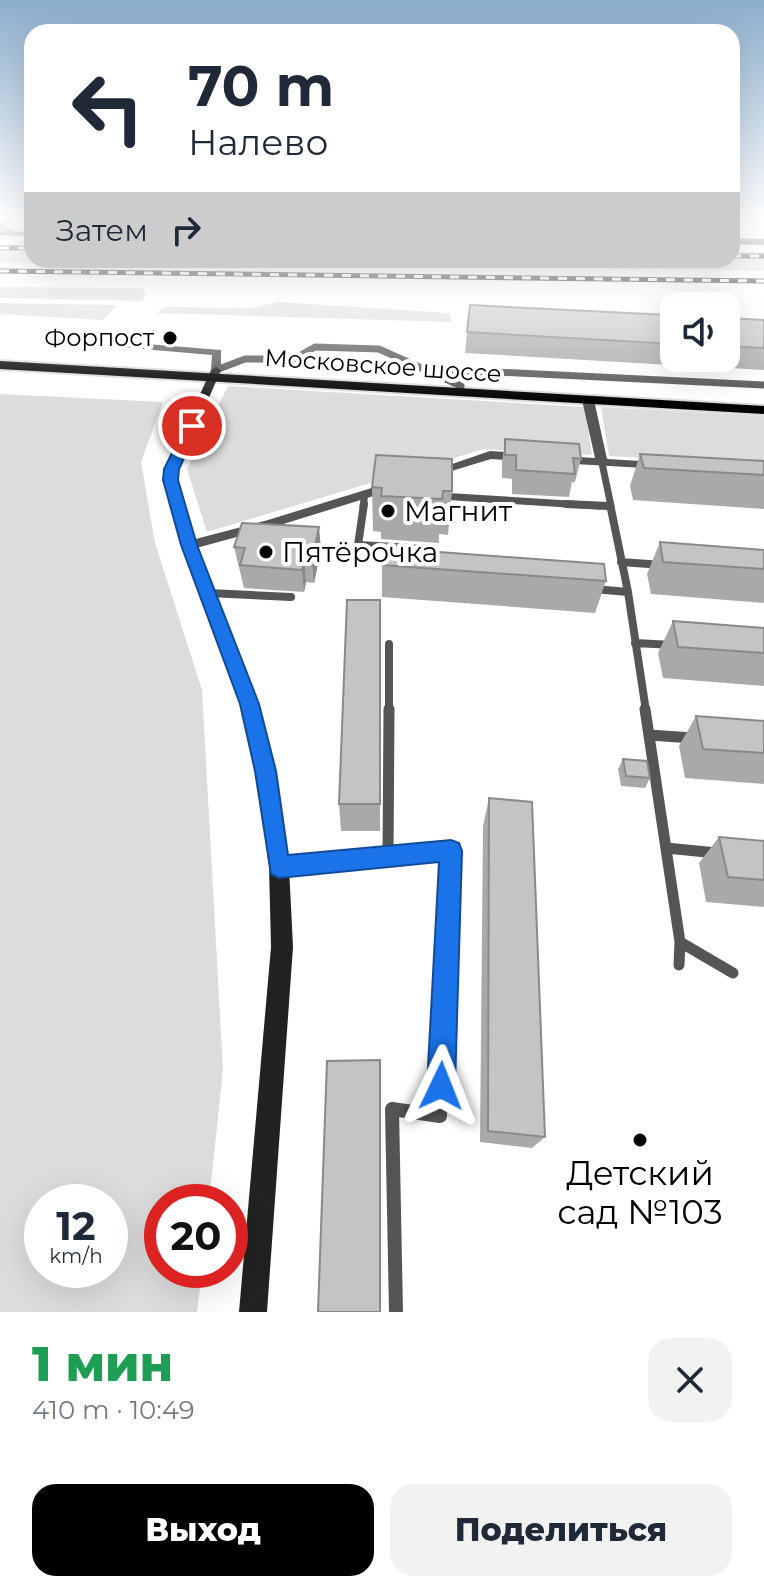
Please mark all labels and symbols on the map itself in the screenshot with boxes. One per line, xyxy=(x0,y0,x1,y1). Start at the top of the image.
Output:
place label: Форпост xyxy=(44,323,155,352)
marker: Форпост xyxy=(161,329,179,347)
street label: Московское шоссе xyxy=(263,343,503,388)
pin xyxy=(158,392,226,460)
place label: Магнит xyxy=(404,494,513,528)
marker: Магнит xyxy=(379,502,397,520)
place label: Пятёрочка xyxy=(282,535,438,569)
marker: Пятёрочка xyxy=(257,543,275,561)
position arrow xyxy=(399,1044,483,1128)
marker: Детский сад №103 xyxy=(631,1131,649,1149)
place label: Детский сад №103 xyxy=(557,1152,723,1233)
speed limit sign: 20 xyxy=(144,1184,248,1288)

